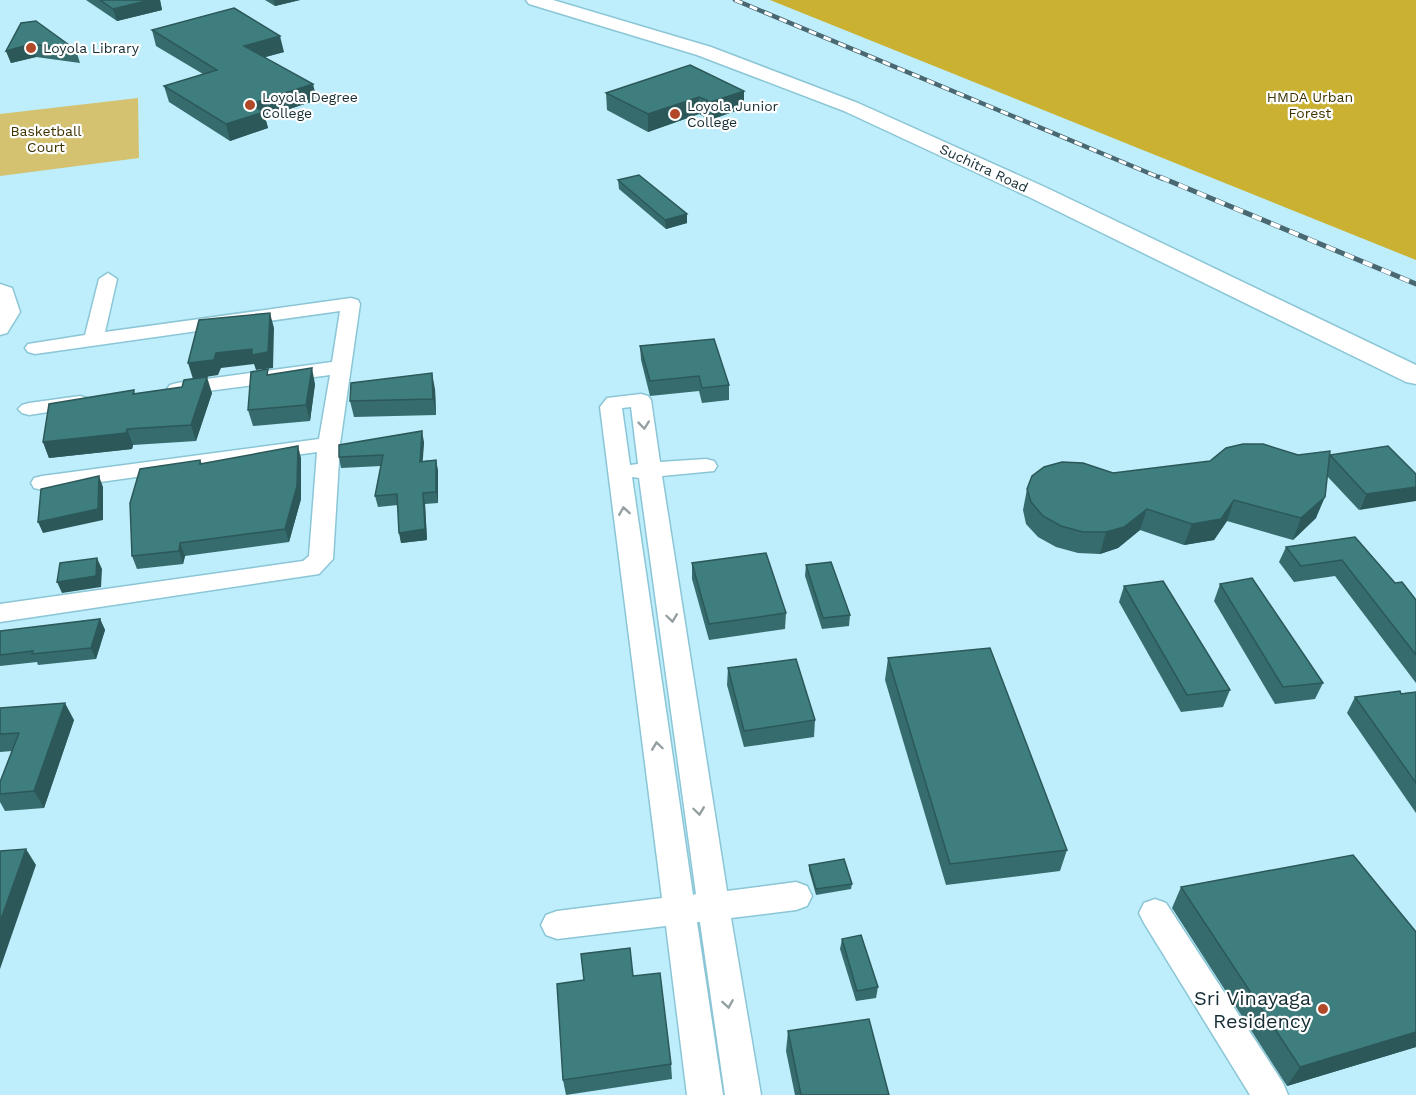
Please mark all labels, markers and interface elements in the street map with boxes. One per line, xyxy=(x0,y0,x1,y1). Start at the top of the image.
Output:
place label: Loyola Library xyxy=(43,40,140,56)
marker: Loyola Library xyxy=(24,41,38,55)
place label: Loyola Degree College xyxy=(262,89,358,121)
park label: HMDA Urban Forest xyxy=(1267,89,1353,121)
marker: Loyola Degree College xyxy=(243,98,257,112)
place label: Loyola Junior College xyxy=(687,98,779,130)
marker: Loyola Junior College xyxy=(668,107,682,121)
park label: Basketball Court xyxy=(10,123,82,155)
street label: Suchitra Road xyxy=(937,141,1031,195)
one-way arrow xyxy=(637,421,650,430)
one-way arrow xyxy=(619,506,631,516)
one-way arrow xyxy=(665,614,677,623)
one-way arrow xyxy=(651,741,663,750)
one-way arrow xyxy=(692,807,704,816)
place label: Sri Vinayaga Residency xyxy=(1194,986,1312,1033)
one-way arrow xyxy=(722,1000,734,1009)
marker: Sri Vinayaga Residency xyxy=(1316,1002,1330,1016)

